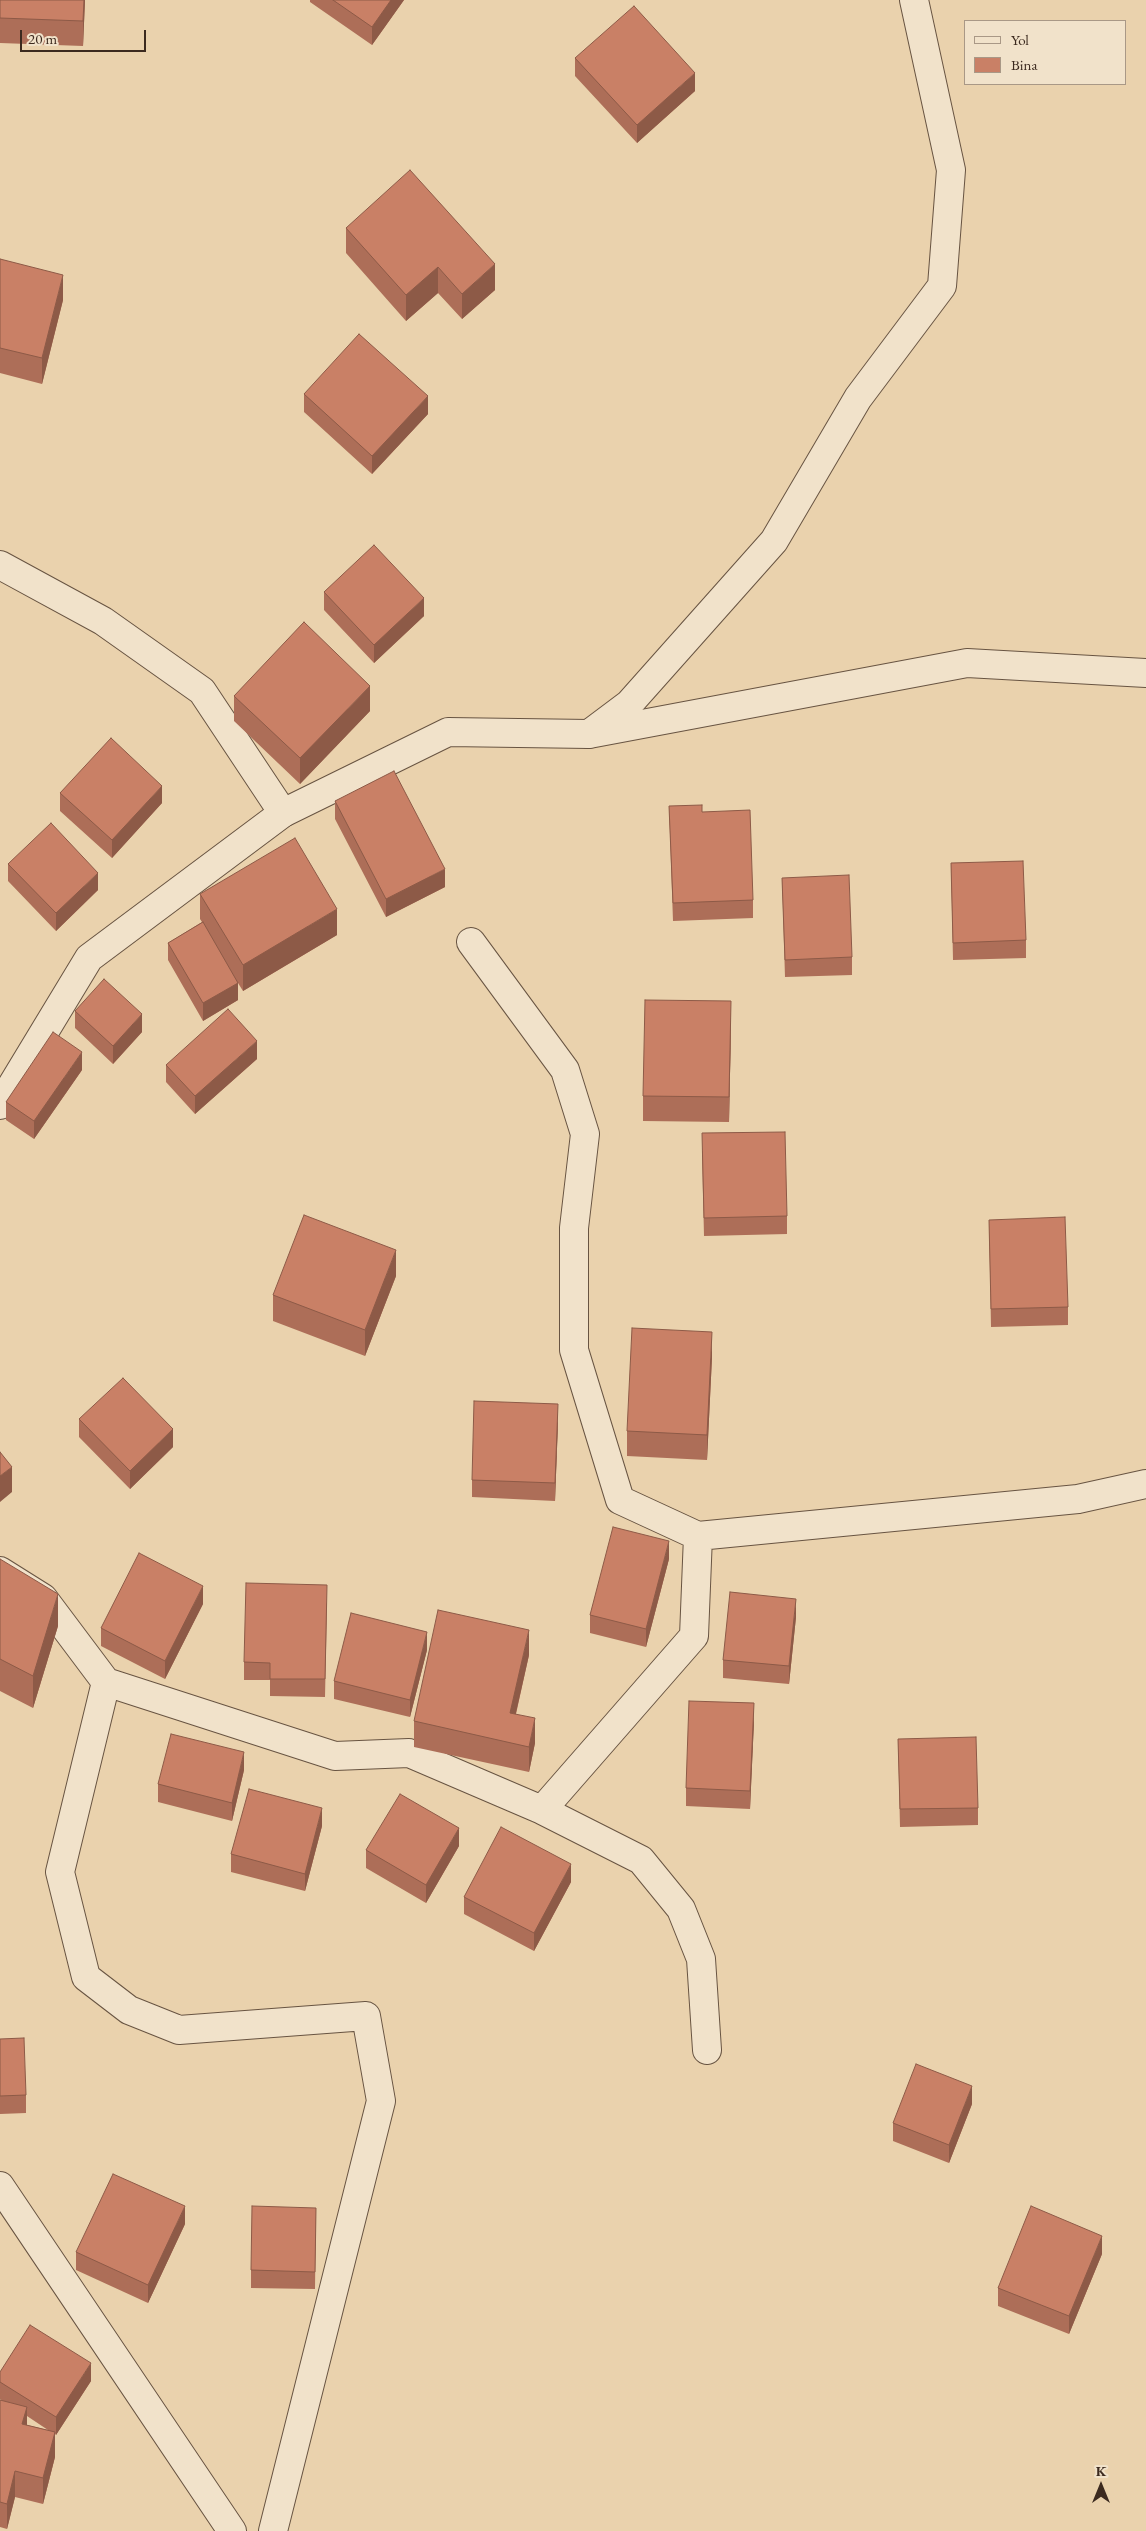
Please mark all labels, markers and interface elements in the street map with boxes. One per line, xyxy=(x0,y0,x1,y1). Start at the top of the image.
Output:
scale bar xyxy=(22,20,149,52)
legend xyxy=(964,20,1126,85)
text: 20 m xyxy=(28,29,57,48)
text: Yol xyxy=(1011,30,1029,49)
text: Bina xyxy=(1011,55,1037,74)
north arrow xyxy=(1076,2461,1126,2511)
text: K xyxy=(1096,2462,1106,2480)

